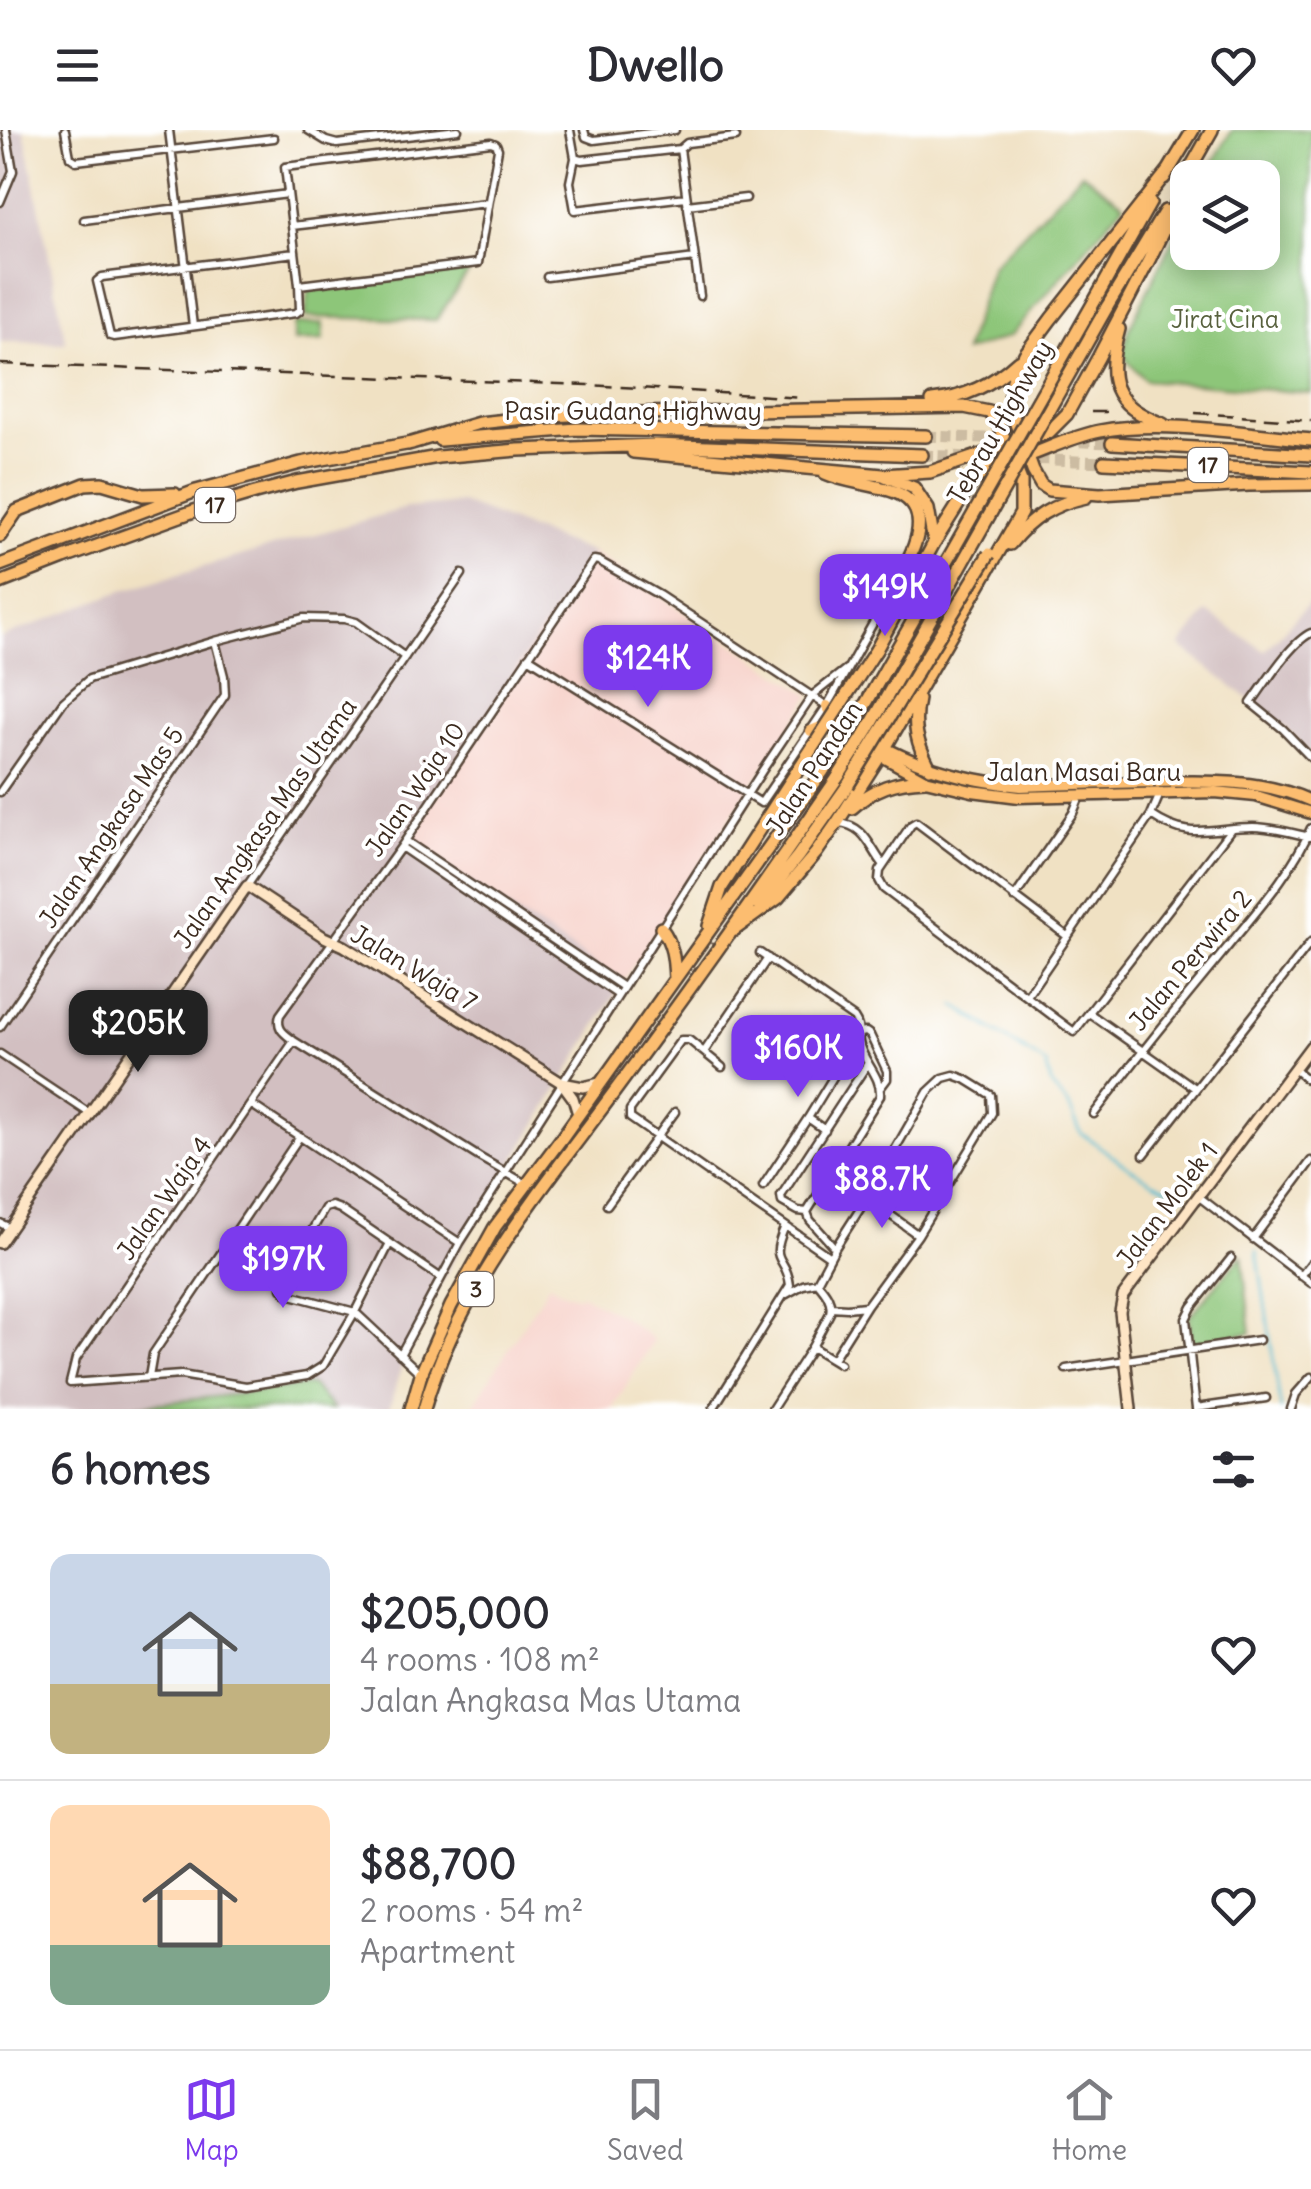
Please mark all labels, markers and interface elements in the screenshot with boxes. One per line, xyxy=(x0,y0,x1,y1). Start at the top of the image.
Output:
text: Dwello xyxy=(587,37,724,93)
icon: menu xyxy=(50,38,105,93)
icon: heart xyxy=(1206,38,1261,93)
map controls xyxy=(1170,160,1280,270)
button: layers xyxy=(1170,160,1280,270)
park label: Jirat Cina xyxy=(1171,303,1279,335)
street label: Tebrau Highway xyxy=(940,335,1060,509)
street label: Pasir Gudang Highway xyxy=(504,395,762,427)
road number: 17 xyxy=(1188,448,1228,482)
road number: 17 xyxy=(195,488,235,522)
pin: $149K xyxy=(815,554,955,639)
text: $149K xyxy=(842,566,928,607)
pin: $124K xyxy=(578,625,718,710)
text: $124K xyxy=(605,637,691,678)
street label: Jalan Angkasa Mas Utama xyxy=(166,692,364,954)
street label: Jalan Pandan xyxy=(759,695,869,841)
street label: Jalan Waja 10 xyxy=(358,716,472,862)
street label: Jalan Angkasa Mas 5 xyxy=(32,720,190,934)
street label: Jalan Masai Baru xyxy=(987,756,1181,788)
street label: Jalan Perwira 2 xyxy=(1122,883,1258,1037)
street label: Jalan Waja 7 xyxy=(345,918,483,1018)
pin: $205K xyxy=(68,990,208,1075)
text: $205K xyxy=(91,1002,185,1043)
pin: $160K xyxy=(728,1015,868,1100)
text: $160K xyxy=(753,1027,843,1068)
street label: Jalan Waja 4 xyxy=(110,1130,218,1266)
street label: Jalan Molek 1 xyxy=(1109,1136,1225,1274)
pin: $88.7K xyxy=(801,1146,963,1231)
text: $88.7K xyxy=(834,1158,930,1199)
pin: $197K xyxy=(213,1226,353,1311)
text: $197K xyxy=(241,1238,325,1279)
road number: 3 xyxy=(458,1272,494,1306)
icon: filters xyxy=(1206,1442,1261,1497)
text: 6 homes xyxy=(50,1443,211,1495)
text: $205,000 xyxy=(360,1587,550,1639)
icon: home xyxy=(130,1594,250,1714)
icon: heart xyxy=(1206,1627,1261,1682)
text: 4 rooms · 108 m² xyxy=(360,1639,600,1680)
text: Jalan Angkasa Mas Utama xyxy=(360,1680,741,1721)
text: $88,700 xyxy=(360,1838,516,1890)
icon: home xyxy=(130,1845,250,1965)
icon: heart xyxy=(1206,1878,1261,1933)
text: 2 rooms · 54 m² xyxy=(360,1890,583,1931)
text: Apartment xyxy=(360,1931,515,1972)
tab: Map xyxy=(184,2072,239,2168)
tab: Saved xyxy=(607,2072,684,2168)
tab: Home xyxy=(1052,2072,1127,2168)

